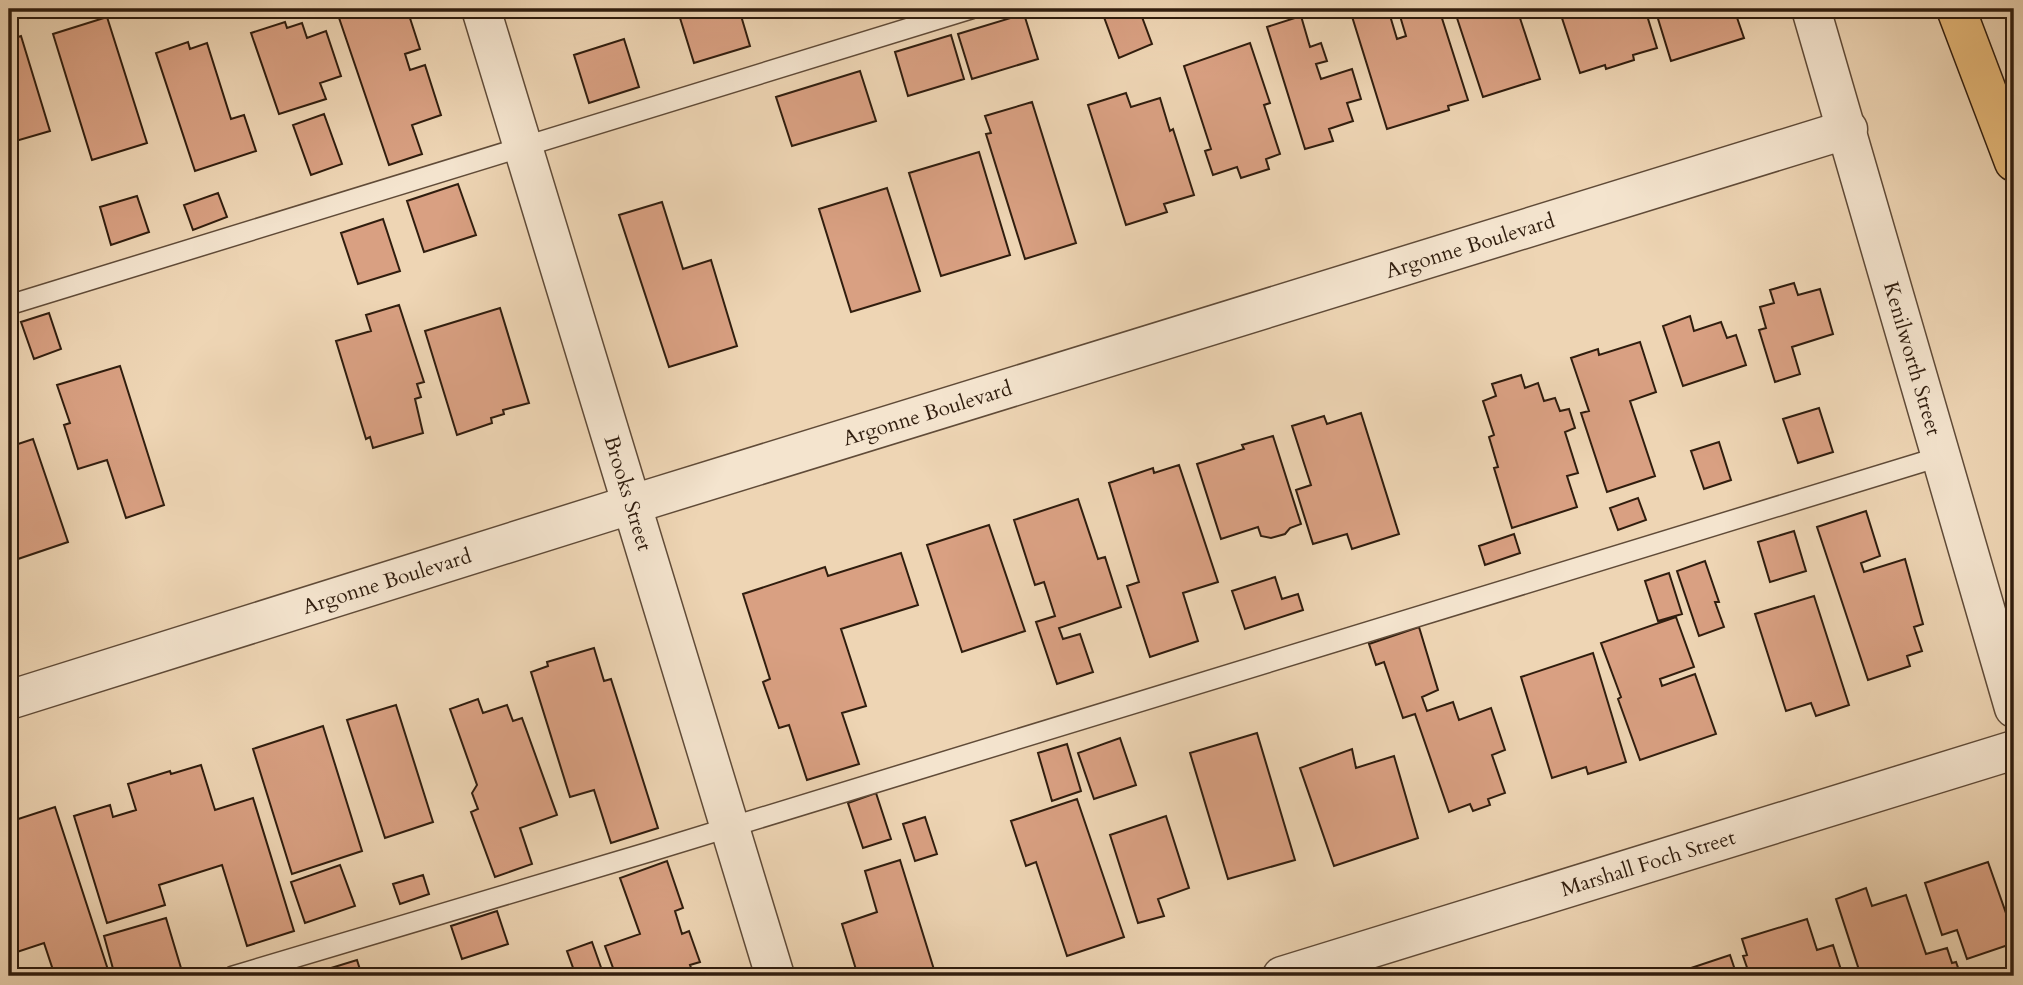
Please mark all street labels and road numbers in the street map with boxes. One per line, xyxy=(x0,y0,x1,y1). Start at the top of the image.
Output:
street label: Argonne Boulevard xyxy=(1382,206,1558,285)
street label: Kenilworth Street xyxy=(1876,278,1949,439)
street label: Argonne Boulevard xyxy=(839,373,1015,453)
street label: Brooks Street xyxy=(597,432,659,555)
street label: Argonne Boulevard xyxy=(299,541,475,621)
street label: Marshall Foch Street xyxy=(1557,822,1739,904)

